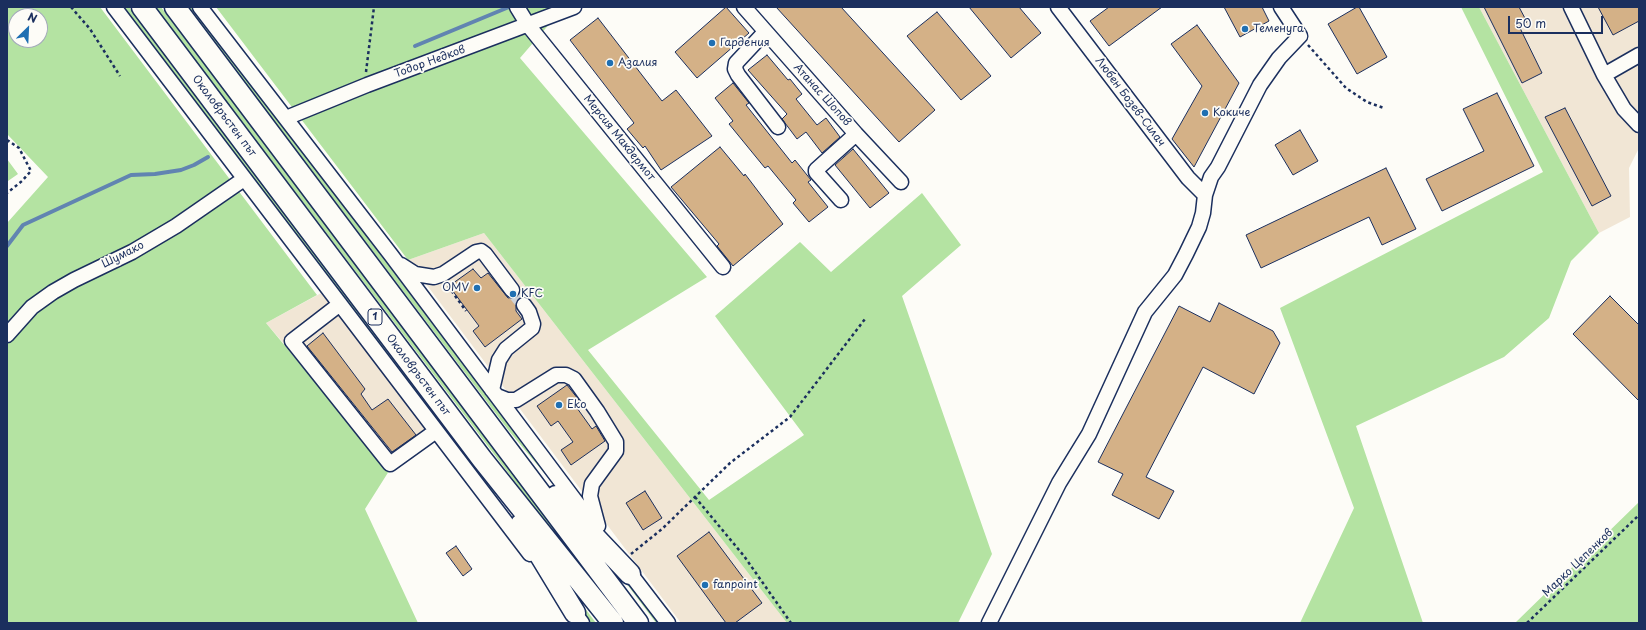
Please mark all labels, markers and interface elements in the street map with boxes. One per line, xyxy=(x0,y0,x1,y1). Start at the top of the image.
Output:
north arrow xyxy=(8,8,48,48)
text: N xyxy=(25,8,40,27)
scale bar xyxy=(1510,8,1605,34)
text: 50 m xyxy=(1515,14,1546,32)
place label: Теменуга xyxy=(1253,22,1304,36)
marker: Теменуга xyxy=(1240,24,1250,34)
place label: Гардения xyxy=(720,36,770,50)
marker: Гардения xyxy=(707,38,717,48)
street label: Тодор Недков xyxy=(393,43,467,81)
street label: Любен Бозев-Силач xyxy=(1092,55,1168,149)
place label: Азалия xyxy=(618,56,658,70)
marker: Азалия xyxy=(605,58,615,68)
street label: Атанас Шопов xyxy=(791,61,853,129)
street label: Околовръстен път xyxy=(189,73,259,159)
street label: Мерсия Макдермот xyxy=(580,92,658,184)
place label: Кокиче xyxy=(1213,106,1250,120)
marker: Кокиче xyxy=(1200,108,1210,118)
street label: Шумако xyxy=(100,239,146,271)
place label: OMV xyxy=(442,281,469,295)
marker: OMV xyxy=(472,283,482,293)
place label: KFC xyxy=(521,287,543,301)
marker: KFC xyxy=(508,289,518,299)
road number: 1 xyxy=(368,309,382,325)
street label: Околовръстен път xyxy=(383,332,453,418)
place label: Eko xyxy=(567,398,586,412)
marker: Eko xyxy=(554,400,564,410)
street label: Марко Цепенков xyxy=(1540,526,1616,600)
place label: fanpoint xyxy=(713,578,758,592)
marker: fanpoint xyxy=(700,580,710,590)

